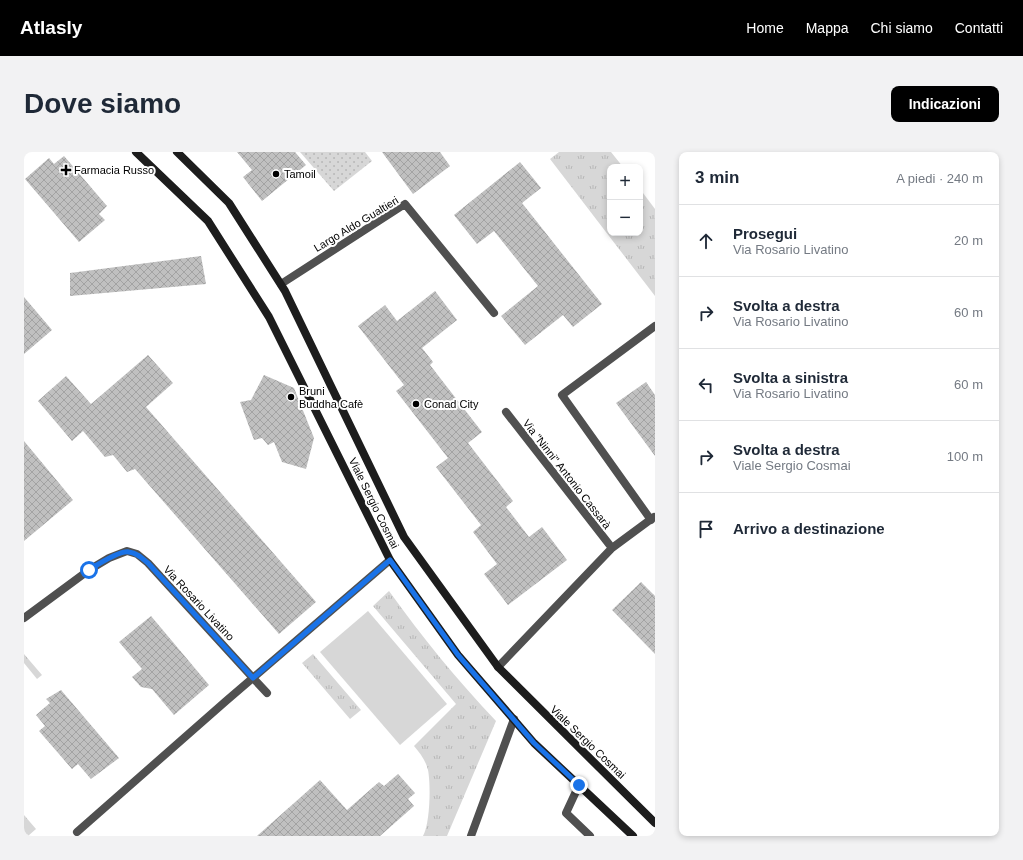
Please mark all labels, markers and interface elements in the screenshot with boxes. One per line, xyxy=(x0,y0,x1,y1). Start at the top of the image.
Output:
text: Atlasly xyxy=(20,17,82,38)
text: Home xyxy=(746,20,784,36)
text: Mappa xyxy=(806,20,849,36)
text: Chi siamo xyxy=(871,20,933,36)
text: Contatti xyxy=(955,20,1003,36)
button: Indicazioni xyxy=(891,86,999,122)
text: Dove siamo xyxy=(24,88,181,119)
place label: Farmacia Russo xyxy=(74,164,154,176)
map controls xyxy=(607,164,643,236)
button: + xyxy=(607,164,643,200)
marker: Farmacia Russo xyxy=(61,165,71,175)
place label: Tamoil xyxy=(284,168,316,180)
text: 3 min xyxy=(695,168,739,187)
marker: Tamoil xyxy=(271,169,281,179)
text: A piedi · 240 m xyxy=(896,171,983,186)
street label: Largo Aldo Gualtieri xyxy=(311,194,401,254)
button: − xyxy=(607,200,643,236)
text: Prosegui xyxy=(733,225,797,242)
icon: ahead xyxy=(695,230,717,252)
text: 20 m xyxy=(954,233,983,248)
text: Via Rosario Livatino xyxy=(733,242,848,257)
text: Svolta a destra xyxy=(733,297,840,314)
icon: right xyxy=(695,302,717,324)
text: 60 m xyxy=(954,305,983,320)
text: Via Rosario Livatino xyxy=(733,314,848,329)
text: Svolta a sinistra xyxy=(733,369,848,386)
icon: left xyxy=(695,374,717,396)
text: 60 m xyxy=(954,377,983,392)
place label: Bruni Buddha Cafè xyxy=(299,385,363,410)
text: Via Rosario Livatino xyxy=(733,386,848,401)
marker: Bruni Buddha Cafè xyxy=(286,392,296,402)
place label: Conad City xyxy=(424,398,479,410)
marker: Conad City xyxy=(411,399,421,409)
street label: Via "Ninni" Antonio Cassarà xyxy=(521,417,614,532)
text: Svolta a destra xyxy=(733,441,840,458)
icon: right xyxy=(695,446,717,468)
text: 100 m xyxy=(947,449,983,464)
street label: Viale Sergio Cosmai xyxy=(347,456,401,550)
text: Viale Sergio Cosmai xyxy=(733,458,851,473)
icon: arrive xyxy=(695,518,717,540)
text: Arrivo a destinazione xyxy=(733,520,885,537)
route start xyxy=(80,561,98,579)
street label: Via Rosario Livatino xyxy=(161,563,237,643)
street label: Viale Sergio Cosmai xyxy=(548,703,628,781)
route end xyxy=(570,776,588,794)

